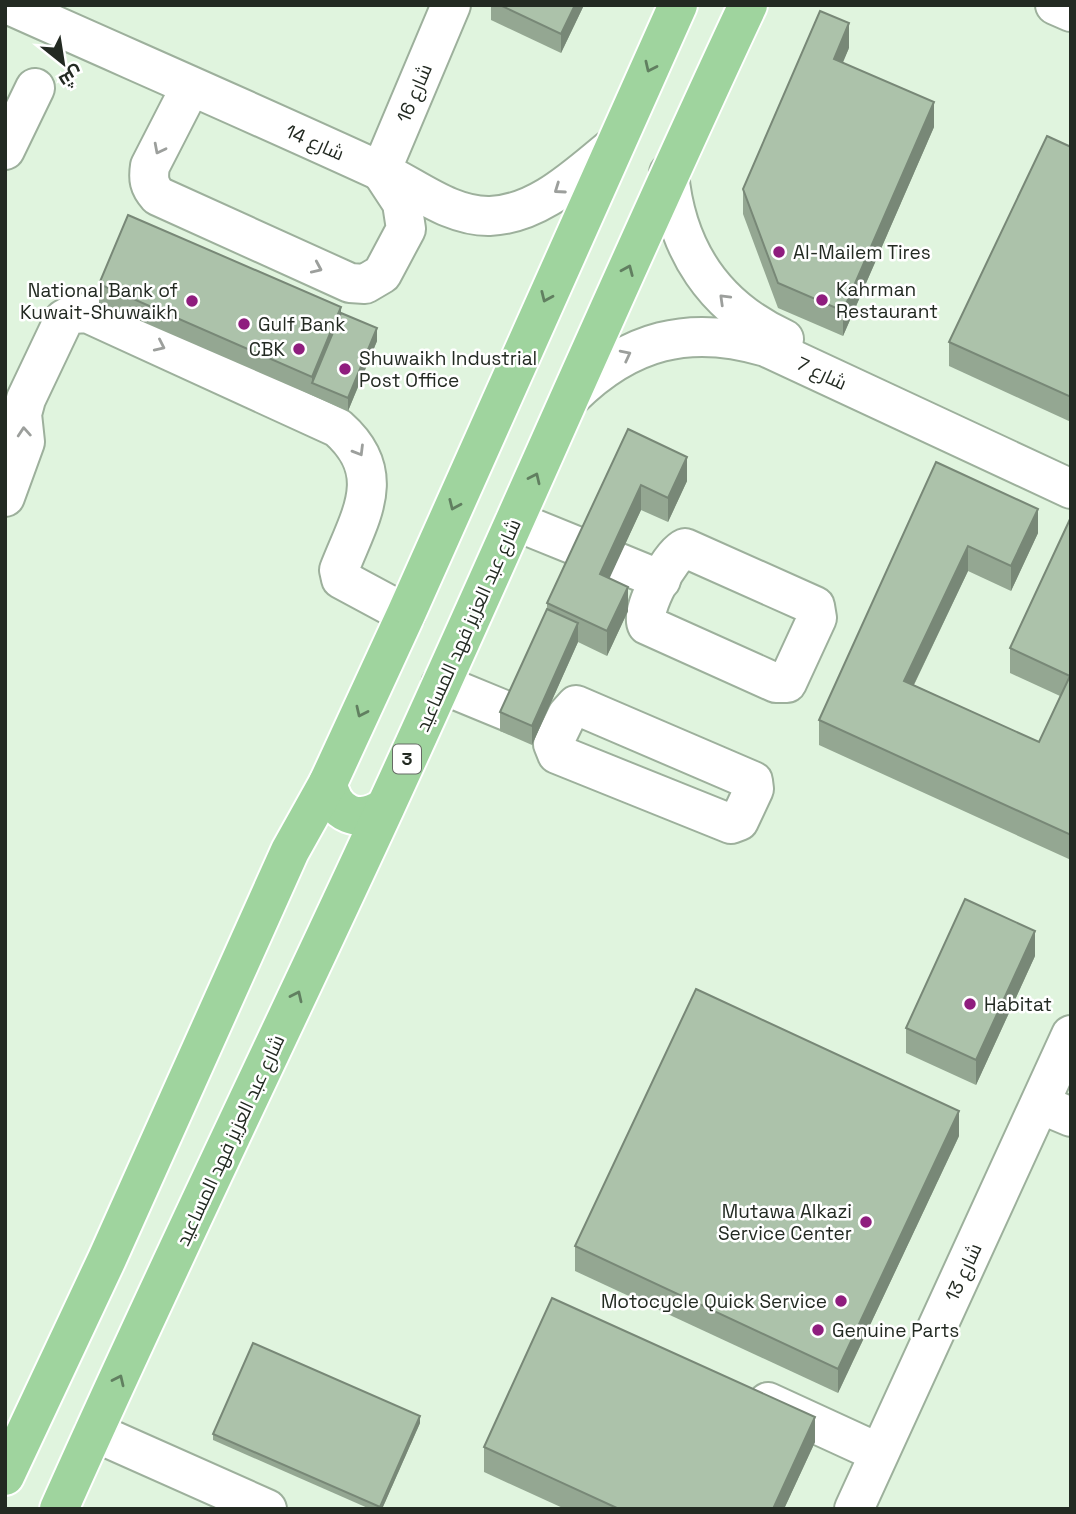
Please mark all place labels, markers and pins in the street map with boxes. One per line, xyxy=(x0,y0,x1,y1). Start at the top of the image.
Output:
place label: Al-Mailem Tires xyxy=(793,240,931,265)
marker: Al-Mailem Tires xyxy=(771,244,787,260)
place label: Kahrman Restaurant xyxy=(836,277,938,324)
place label: National Bank of Kuwait-Shuwaikh xyxy=(20,278,178,325)
marker: Kahrman Restaurant xyxy=(814,292,830,308)
marker: National Bank of Kuwait-Shuwaikh xyxy=(184,293,200,309)
place label: Gulf Bank xyxy=(258,312,345,337)
marker: Gulf Bank xyxy=(236,316,252,332)
place label: CBK xyxy=(249,337,285,362)
marker: CBK xyxy=(291,341,307,357)
place label: Shuwaikh Industrial Post Office xyxy=(359,346,537,393)
marker: Shuwaikh Industrial Post Office xyxy=(337,361,353,377)
place label: Habitat xyxy=(984,992,1052,1017)
marker: Habitat xyxy=(962,996,978,1012)
place label: Mutawa Alkazi Service Center xyxy=(718,1199,852,1246)
marker: Mutawa Alkazi Service Center xyxy=(858,1214,874,1230)
place label: Motocycle Quick Service xyxy=(601,1289,827,1314)
marker: Motocycle Quick Service xyxy=(833,1293,849,1309)
place label: Genuine Parts xyxy=(832,1318,959,1343)
marker: Genuine Parts xyxy=(810,1322,826,1338)

